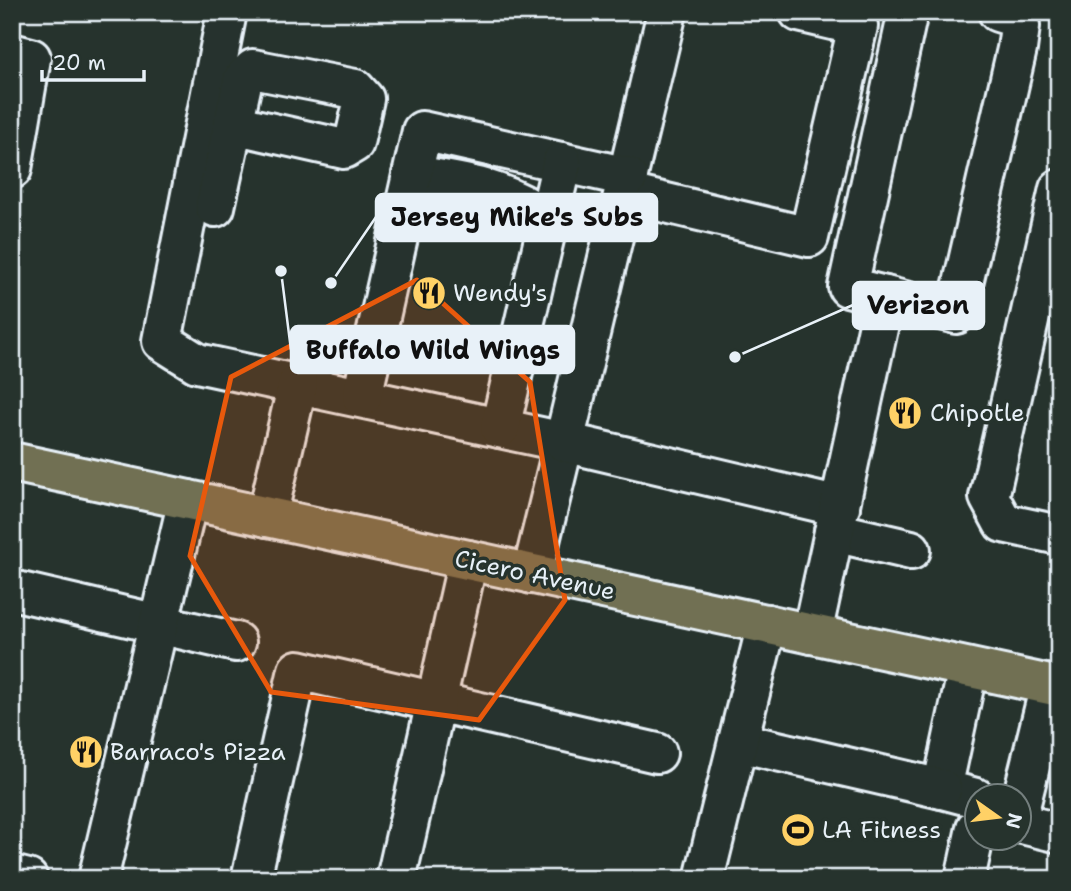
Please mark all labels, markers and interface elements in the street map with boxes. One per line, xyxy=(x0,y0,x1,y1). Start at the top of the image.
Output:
scale bar xyxy=(42,38,144,82)
text: 20 m xyxy=(52,49,106,77)
callout: Jersey Mike's Subs xyxy=(376,194,657,241)
text: Jersey Mike's Subs xyxy=(390,199,644,234)
restaurant icon: Wendy's xyxy=(410,274,448,312)
place label: Wendy's xyxy=(453,277,547,309)
callout: Verizon xyxy=(853,282,984,329)
text: Verizon xyxy=(867,287,969,322)
callout: Buffalo Wild Wings xyxy=(291,326,574,373)
text: Buffalo Wild Wings xyxy=(306,332,560,367)
restaurant icon: Chipotle xyxy=(886,394,924,432)
place label: Chipotle xyxy=(930,397,1025,429)
street label: Cicero Avenue xyxy=(452,542,618,608)
restaurant icon: Barraco's Pizza xyxy=(67,733,105,771)
place label: Barraco's Pizza xyxy=(110,736,286,768)
north arrow xyxy=(962,782,1032,852)
sports icon: LA Fitness xyxy=(779,811,817,849)
text: N xyxy=(1000,811,1028,831)
place label: LA Fitness xyxy=(822,814,941,846)

